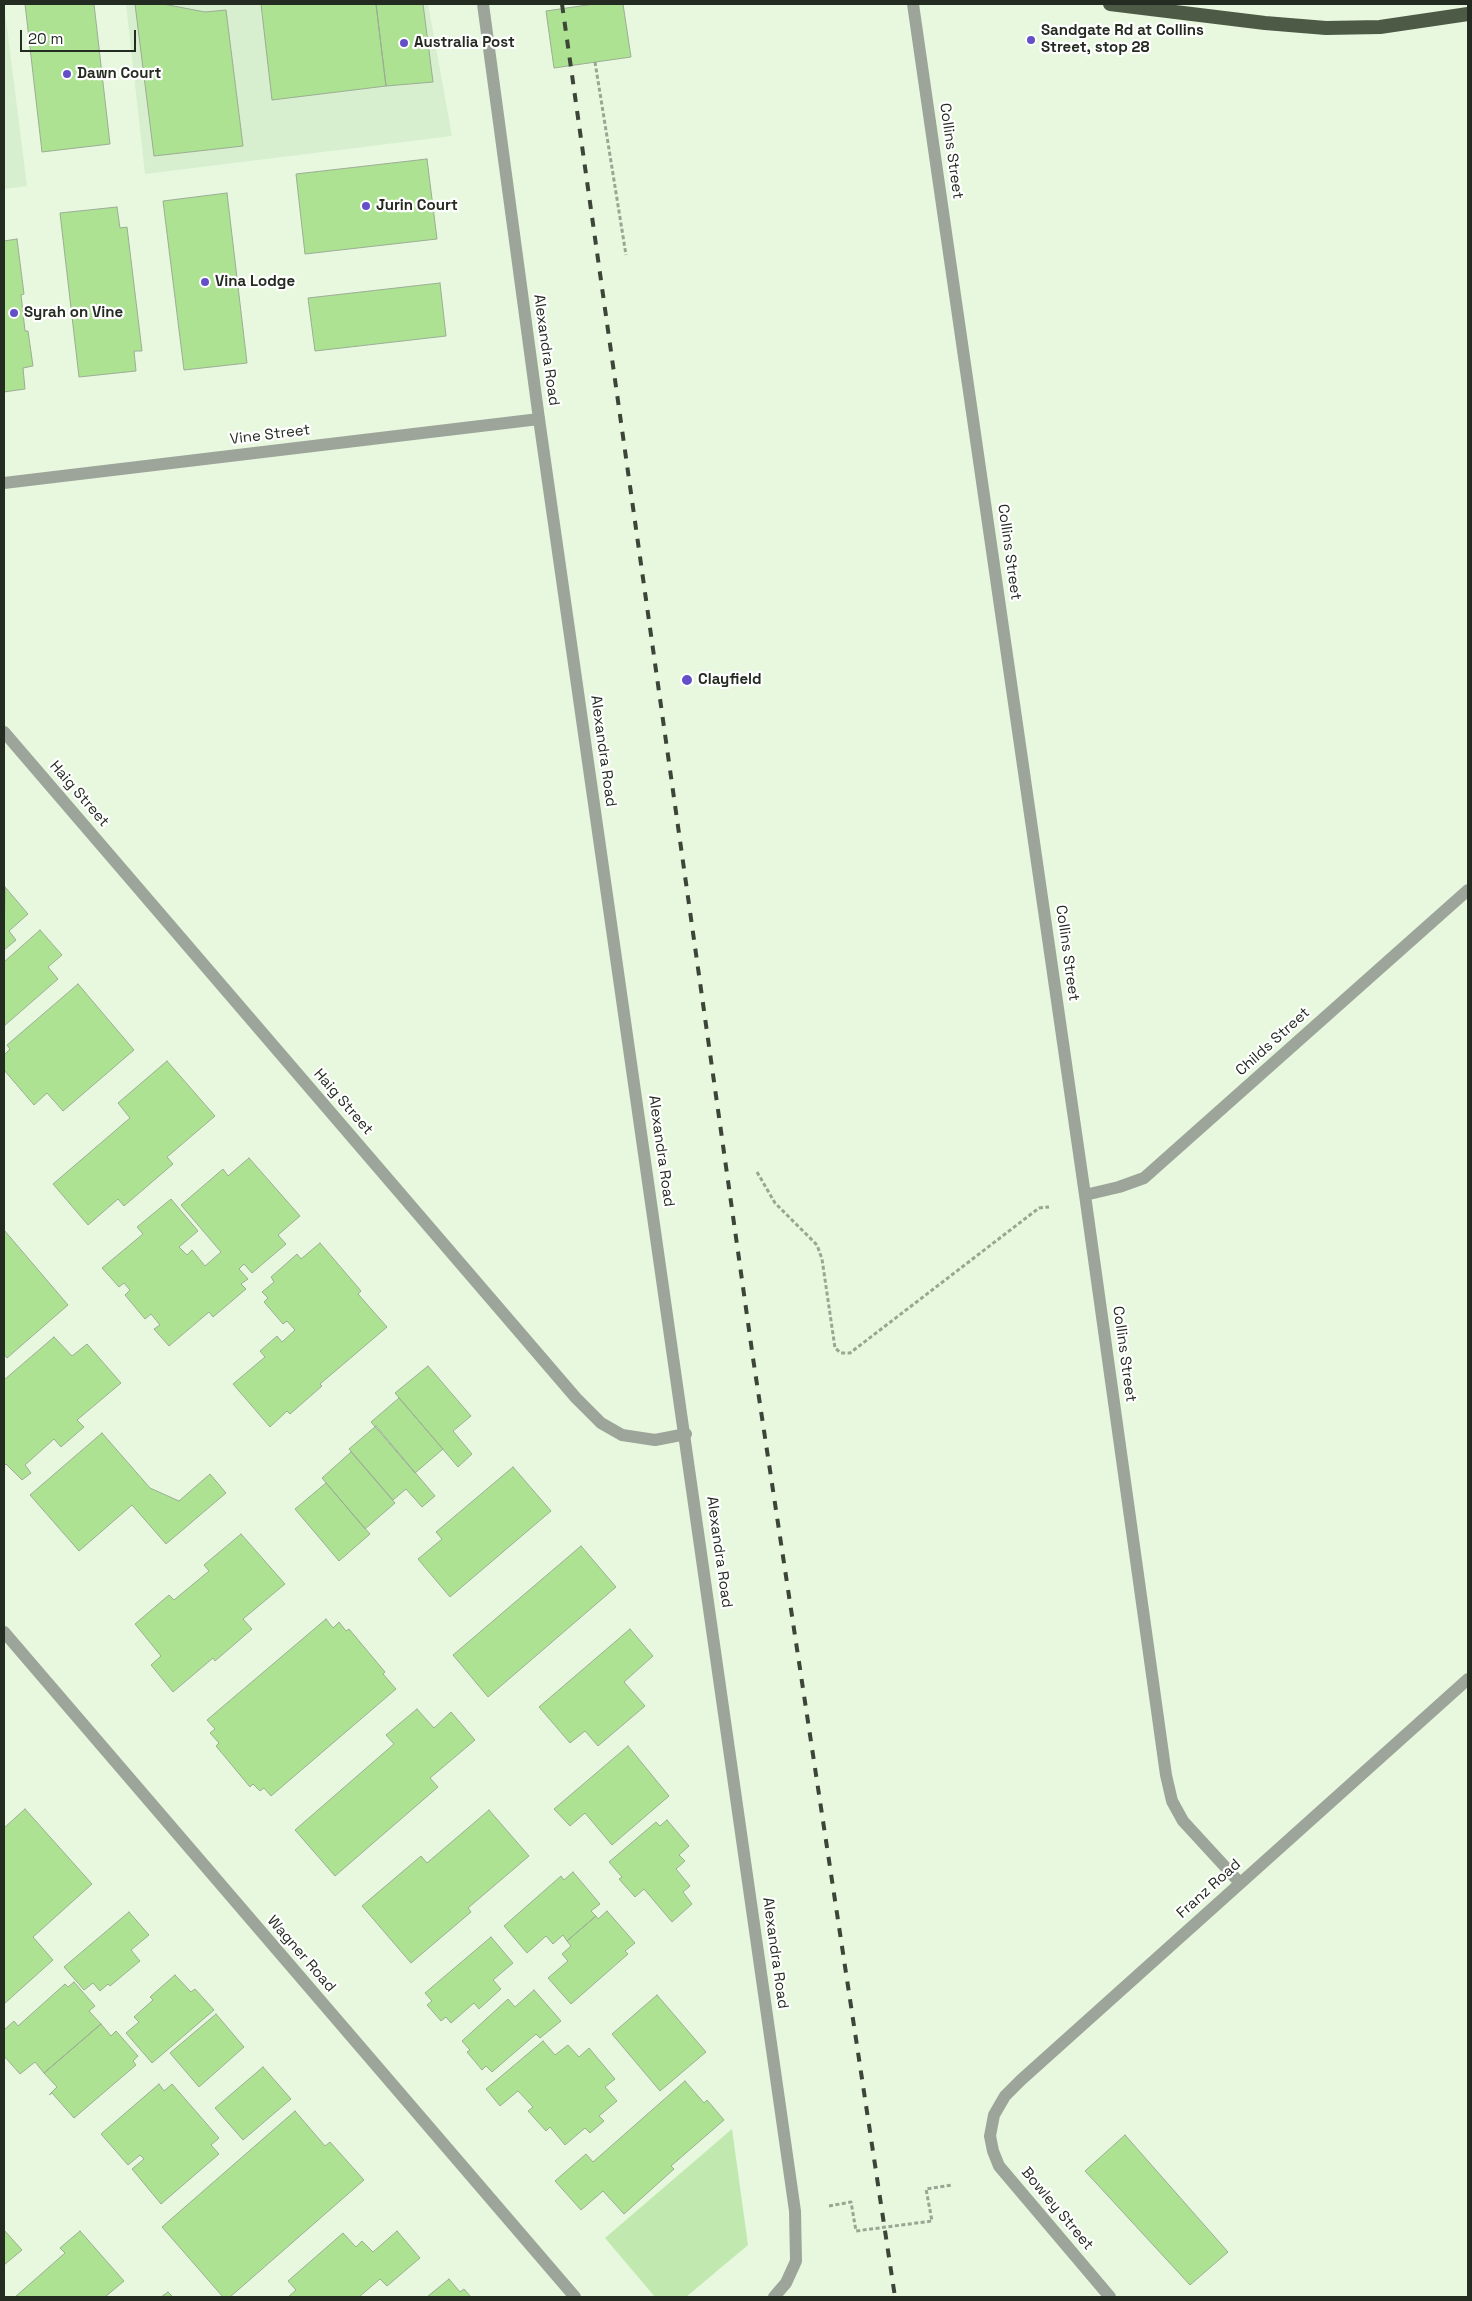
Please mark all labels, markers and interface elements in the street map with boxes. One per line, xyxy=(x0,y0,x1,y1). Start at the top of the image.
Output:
scale bar xyxy=(22,20,139,52)
place label: Sandgate Rd at Collins Street, stop 28 xyxy=(1041,22,1204,57)
text: 20 m xyxy=(28,29,63,48)
place label: Australia Post xyxy=(414,34,515,52)
marker: Sandgate Rd at Collins Street, stop 28 xyxy=(1025,34,1037,46)
marker: Australia Post xyxy=(398,37,410,49)
place label: Dawn Court xyxy=(77,65,161,83)
marker: Dawn Court xyxy=(61,68,73,80)
street label: Collins Street xyxy=(935,102,967,200)
place label: Jurin Court xyxy=(376,197,458,215)
marker: Jurin Court xyxy=(360,200,372,212)
place label: Vina Lodge xyxy=(215,273,295,291)
marker: Vina Lodge xyxy=(199,276,211,288)
street label: Alexandra Road xyxy=(529,293,563,407)
place label: Syrah on Vine xyxy=(24,304,123,322)
marker: Syrah on Vine xyxy=(8,307,20,319)
street label: Vine Street xyxy=(229,421,311,449)
street label: Collins Street xyxy=(993,503,1025,601)
place label: Clayfield xyxy=(698,671,762,689)
marker: Clayfield xyxy=(680,673,694,687)
street label: Alexandra Road xyxy=(586,694,620,808)
street label: Haig Street xyxy=(45,757,113,831)
street label: Collins Street xyxy=(1051,904,1083,1002)
street label: Childs Street xyxy=(1232,1004,1314,1080)
street label: Haig Street xyxy=(309,1065,377,1139)
street label: Alexandra Road xyxy=(644,1094,678,1208)
street label: Collins Street xyxy=(1108,1305,1140,1403)
street label: Alexandra Road xyxy=(702,1495,736,1609)
street label: Franz Road xyxy=(1173,1856,1245,1922)
street label: Alexandra Road xyxy=(758,1896,792,2010)
street label: Wagner Road xyxy=(263,1912,339,1996)
street label: Bowley Street xyxy=(1017,2164,1097,2254)

